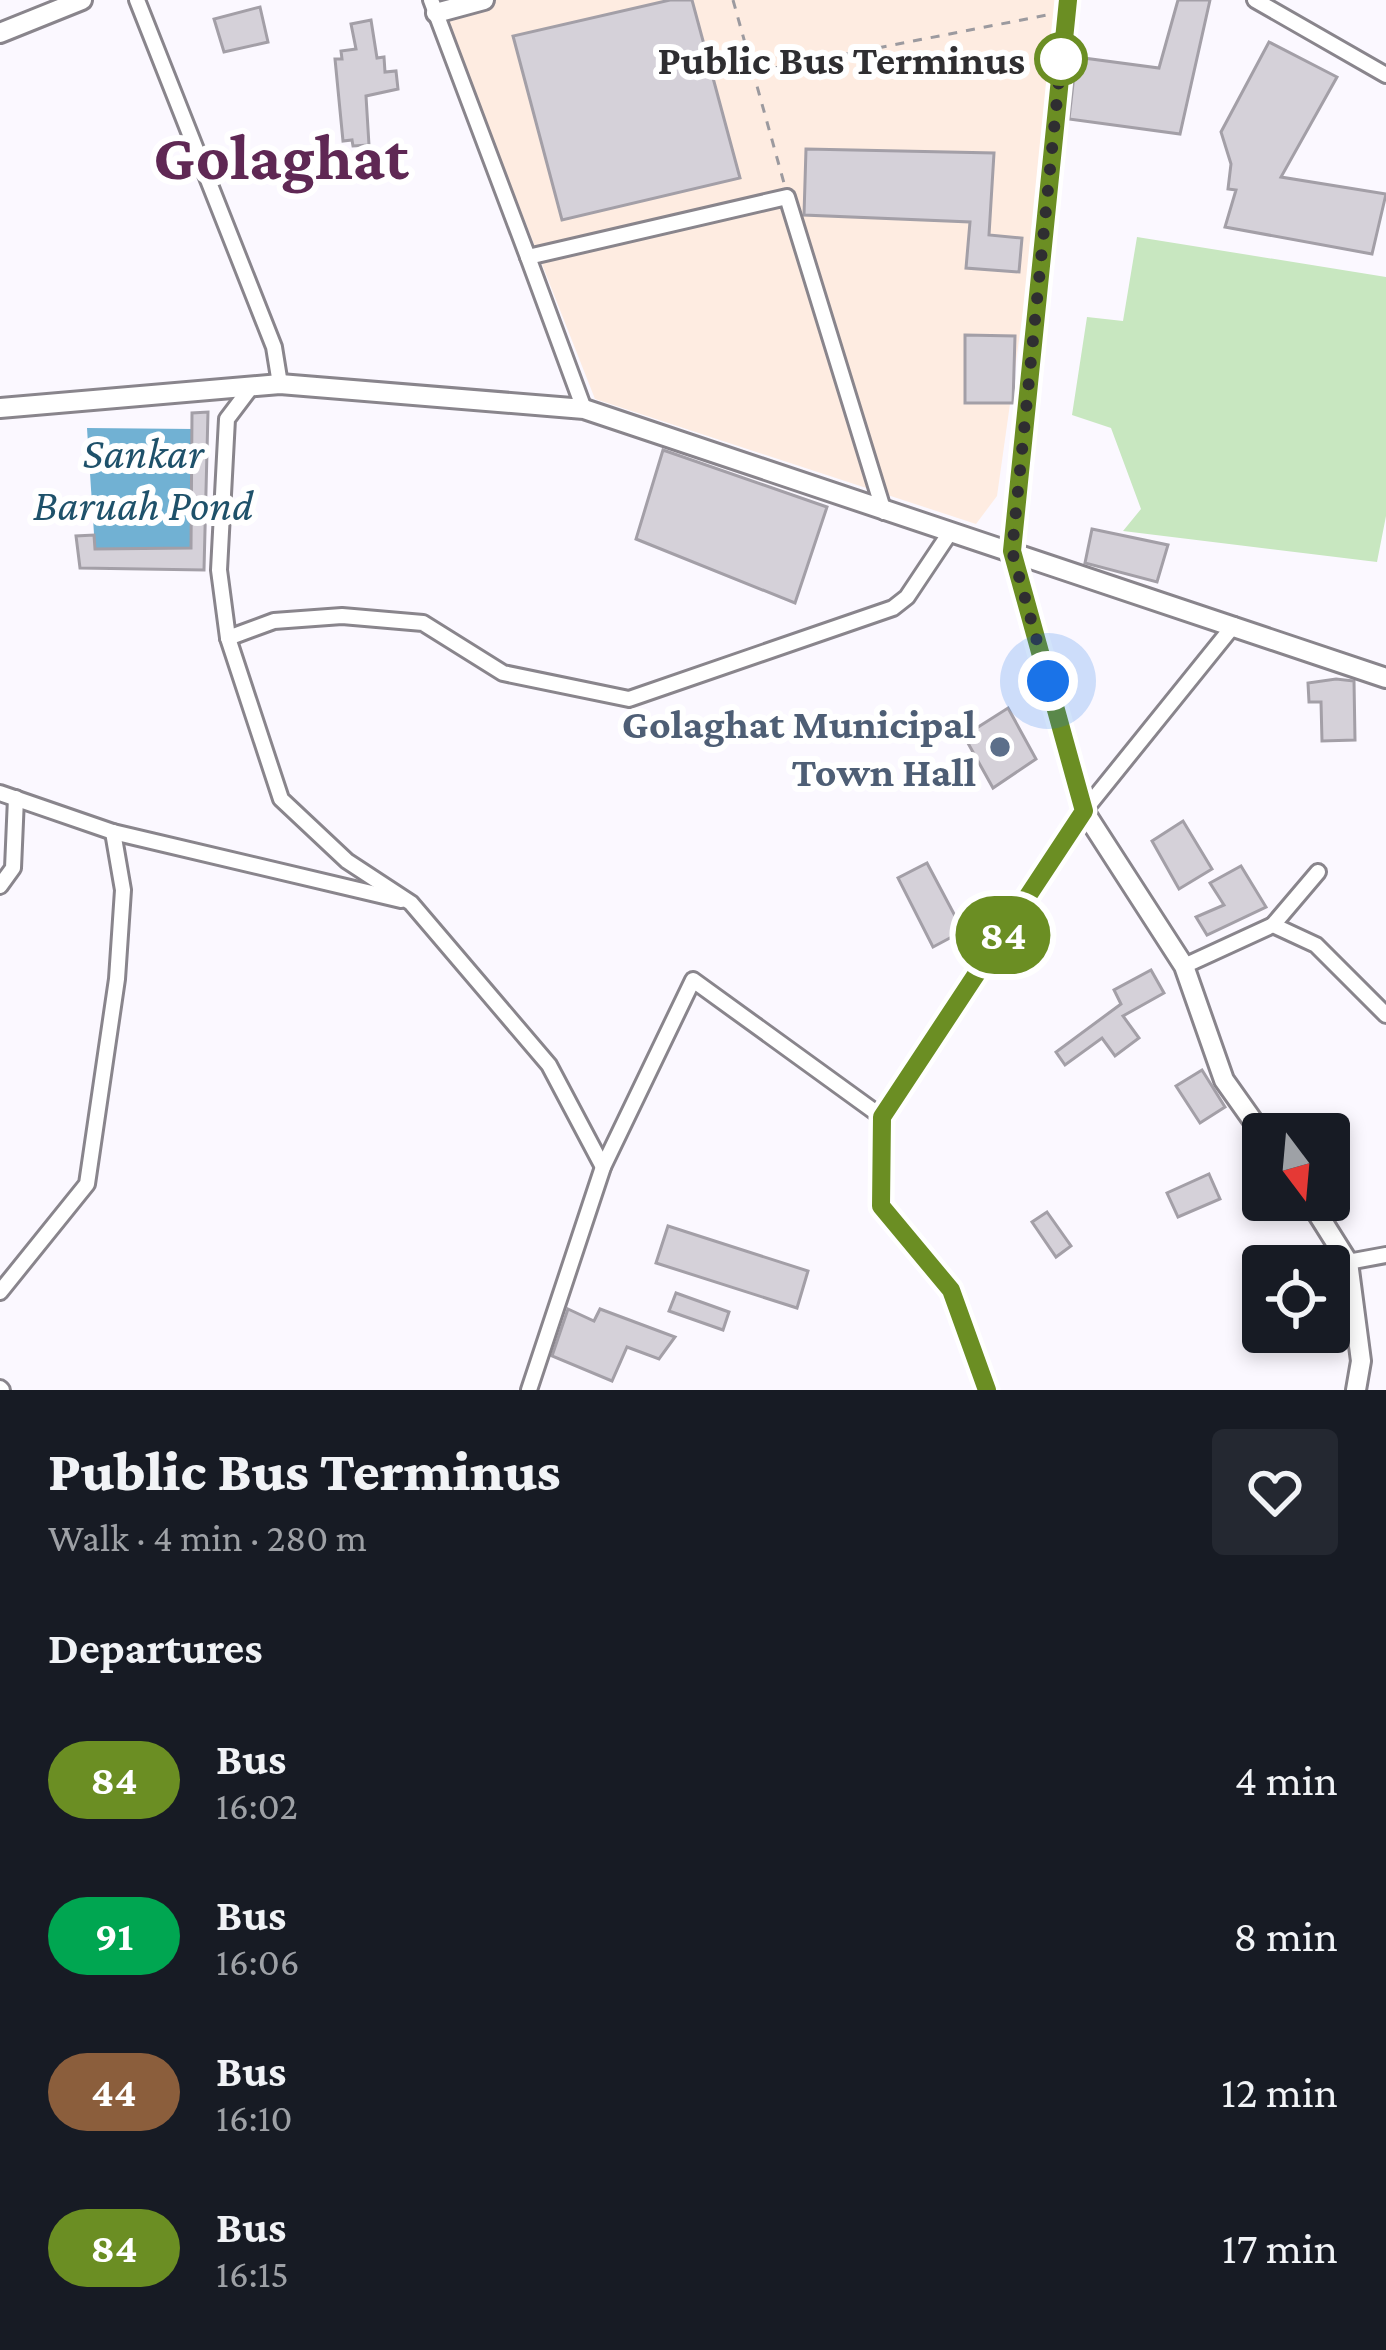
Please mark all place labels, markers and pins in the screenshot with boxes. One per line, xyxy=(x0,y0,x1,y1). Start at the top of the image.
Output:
marker: Public Bus Terminus xyxy=(1036,34,1086,84)
place label: Public Bus Terminus xyxy=(657,36,1025,83)
place label: Golaghat Municipal Town Hall xyxy=(622,700,976,795)
marker: Golaghat Municipal Town Hall xyxy=(987,734,1013,760)

